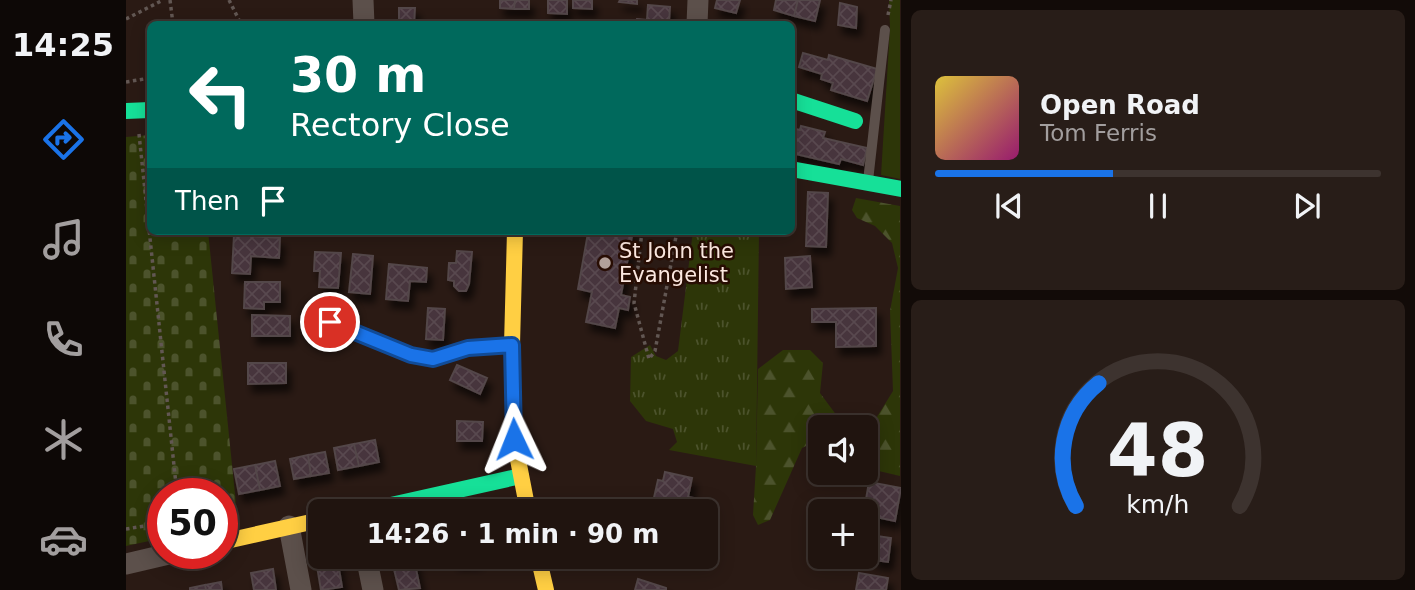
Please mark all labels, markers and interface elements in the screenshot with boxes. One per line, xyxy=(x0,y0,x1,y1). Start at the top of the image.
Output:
text: 14:25 xyxy=(12,26,114,64)
text: 30 m xyxy=(290,47,426,104)
icon: left xyxy=(175,49,266,140)
text: Open Road xyxy=(1040,90,1200,120)
text: Rectory Close xyxy=(290,106,510,144)
icon: directions xyxy=(39,115,88,164)
text: Tom Ferris xyxy=(1040,120,1157,146)
icon: arrive xyxy=(254,182,292,220)
text: Then xyxy=(175,186,240,216)
icon: previous xyxy=(990,187,1028,225)
icon: pause xyxy=(1139,187,1177,225)
icon: next xyxy=(1288,187,1326,225)
icon: music xyxy=(39,215,88,264)
place label: St John the Evangelist xyxy=(619,239,734,287)
marker: St John the Evangelist xyxy=(597,255,613,271)
pin xyxy=(300,292,360,352)
icon: arrive xyxy=(311,303,349,341)
icon: phone xyxy=(39,315,88,364)
position arrow xyxy=(477,402,551,476)
text: 48 xyxy=(1107,408,1209,493)
icon: climate xyxy=(39,415,88,464)
map controls xyxy=(808,415,878,569)
button: sound xyxy=(808,415,878,485)
speed limit sign: 50 xyxy=(147,478,238,569)
text: km/h xyxy=(1126,490,1190,519)
button: + xyxy=(808,499,878,569)
icon: car xyxy=(39,515,88,564)
text: 14:26 · 1 min · 90 m xyxy=(367,519,659,549)

